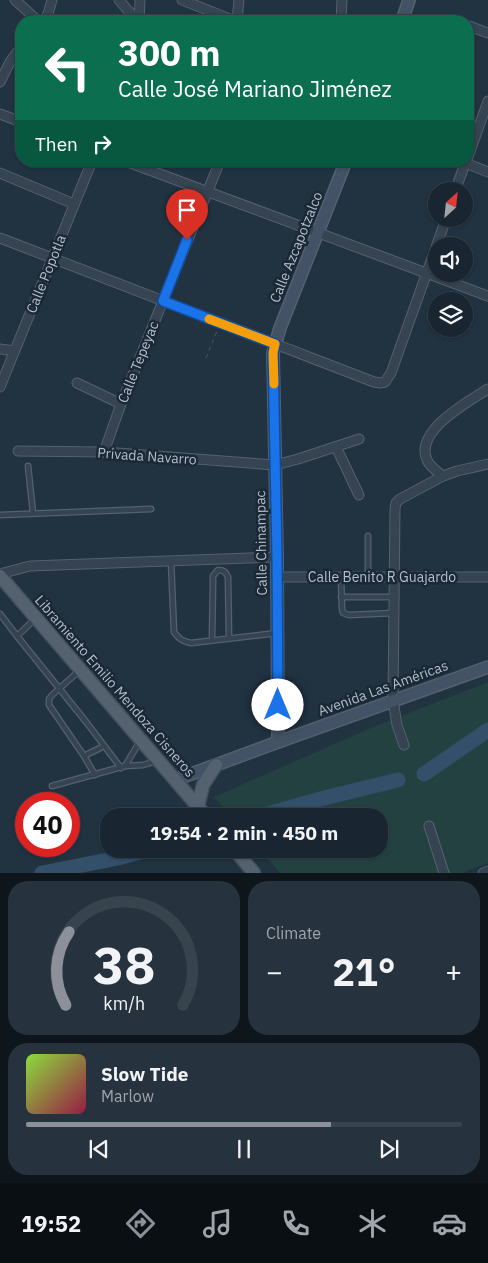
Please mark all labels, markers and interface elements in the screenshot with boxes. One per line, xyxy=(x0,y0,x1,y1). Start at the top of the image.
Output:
text: 300 m xyxy=(118,30,221,76)
icon: left xyxy=(35,35,100,100)
text: Calle José Mariano Jiménez xyxy=(118,74,392,103)
icon: right xyxy=(88,130,116,158)
text: Then xyxy=(35,132,78,156)
north arrow xyxy=(428,182,472,228)
map controls xyxy=(428,182,473,337)
pin xyxy=(166,189,208,240)
street label: Calle Azcapotzalco xyxy=(266,189,327,305)
icon: arrive xyxy=(173,196,201,224)
street label: Calle Popotla xyxy=(22,232,70,316)
button: sound xyxy=(428,237,473,282)
button: layers xyxy=(428,292,473,337)
street label: Calle Tepeyac xyxy=(113,319,163,405)
street label: Privada Navarro xyxy=(97,444,197,468)
street label: Calle Chinampac xyxy=(251,490,271,596)
street label: Calle Benito R Guajardo xyxy=(308,568,456,586)
street label: Libramiento Emilio Mendoza Cisneros xyxy=(31,591,199,781)
street label: Avenida Las Américas xyxy=(316,656,451,720)
position arrow xyxy=(251,678,303,730)
speed limit sign: 40 xyxy=(15,792,80,857)
text: 19:54 · 2 min · 450 m xyxy=(150,821,338,845)
text: Climate xyxy=(266,923,321,943)
text: 38 xyxy=(93,931,155,998)
text: 21° xyxy=(332,947,396,996)
text: − xyxy=(266,953,283,990)
text: + xyxy=(445,953,462,990)
text: km/h xyxy=(103,992,145,1015)
text: Slow Tide xyxy=(101,1062,188,1086)
text: Marlow xyxy=(101,1086,154,1106)
icon: previous xyxy=(85,1135,113,1163)
icon: pause xyxy=(230,1135,258,1163)
icon: next xyxy=(375,1135,403,1163)
icon: directions xyxy=(123,1206,158,1241)
icon: music xyxy=(200,1206,235,1241)
icon: phone xyxy=(278,1206,313,1241)
icon: climate xyxy=(355,1206,390,1241)
icon: car xyxy=(432,1206,467,1241)
text: 19:52 xyxy=(21,1209,81,1238)

